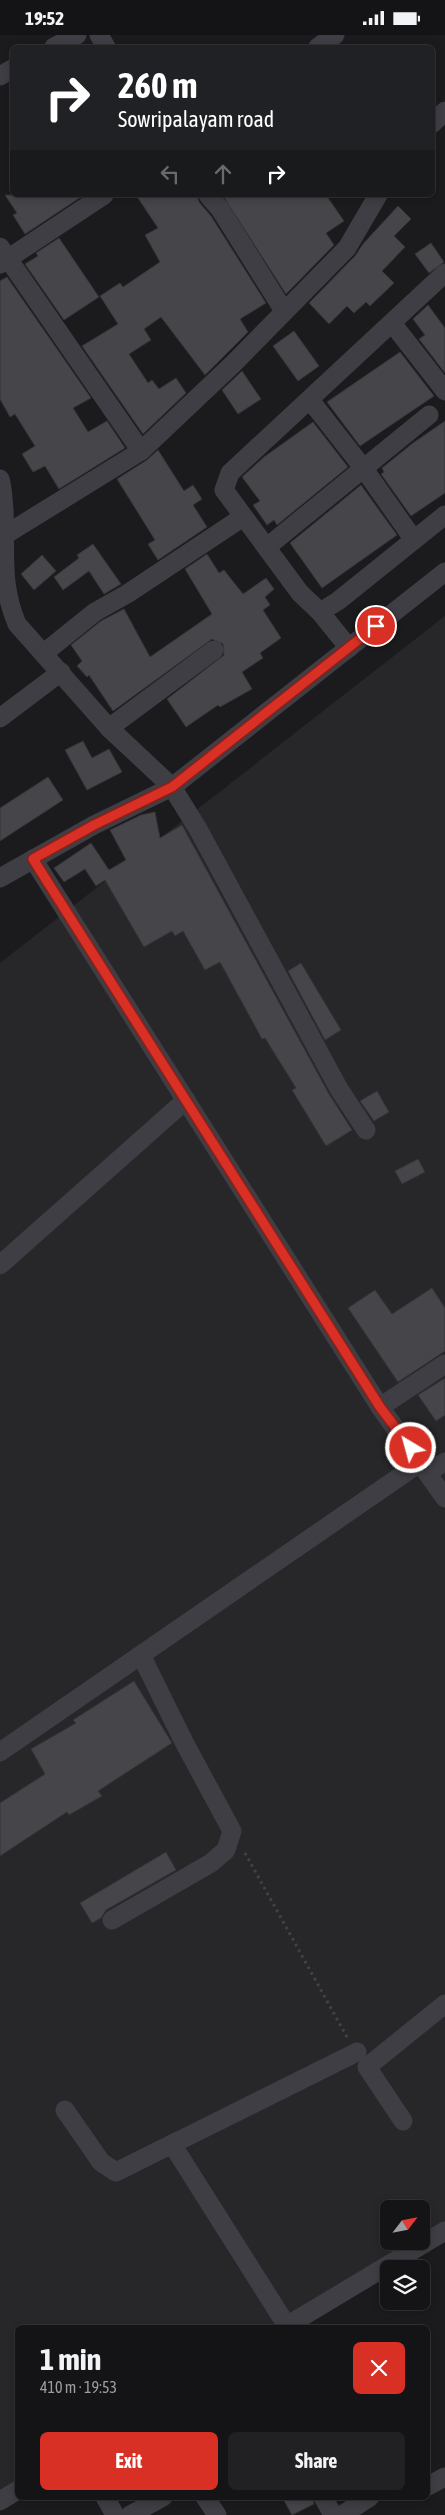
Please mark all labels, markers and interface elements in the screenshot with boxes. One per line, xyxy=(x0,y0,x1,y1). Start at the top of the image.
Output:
text: 19:52 xyxy=(25,7,64,29)
icon: right xyxy=(35,65,100,130)
text: 260 m xyxy=(118,65,197,105)
text: Sowripalayam road xyxy=(118,106,274,132)
icon: left xyxy=(156,160,184,188)
icon: ahead xyxy=(209,160,237,188)
icon: right xyxy=(262,160,290,188)
pin xyxy=(355,605,397,647)
icon: arrive xyxy=(362,612,390,640)
position arrow xyxy=(384,1421,436,1473)
north arrow xyxy=(380,2200,430,2250)
map controls xyxy=(380,2200,430,2310)
button: layers xyxy=(380,2260,430,2310)
text: 1 min xyxy=(40,2342,101,2376)
button: close xyxy=(353,2342,405,2394)
text: 410 m · 19:53 xyxy=(40,2378,117,2396)
button: Exit xyxy=(40,2432,218,2490)
button: Share xyxy=(228,2432,405,2490)

